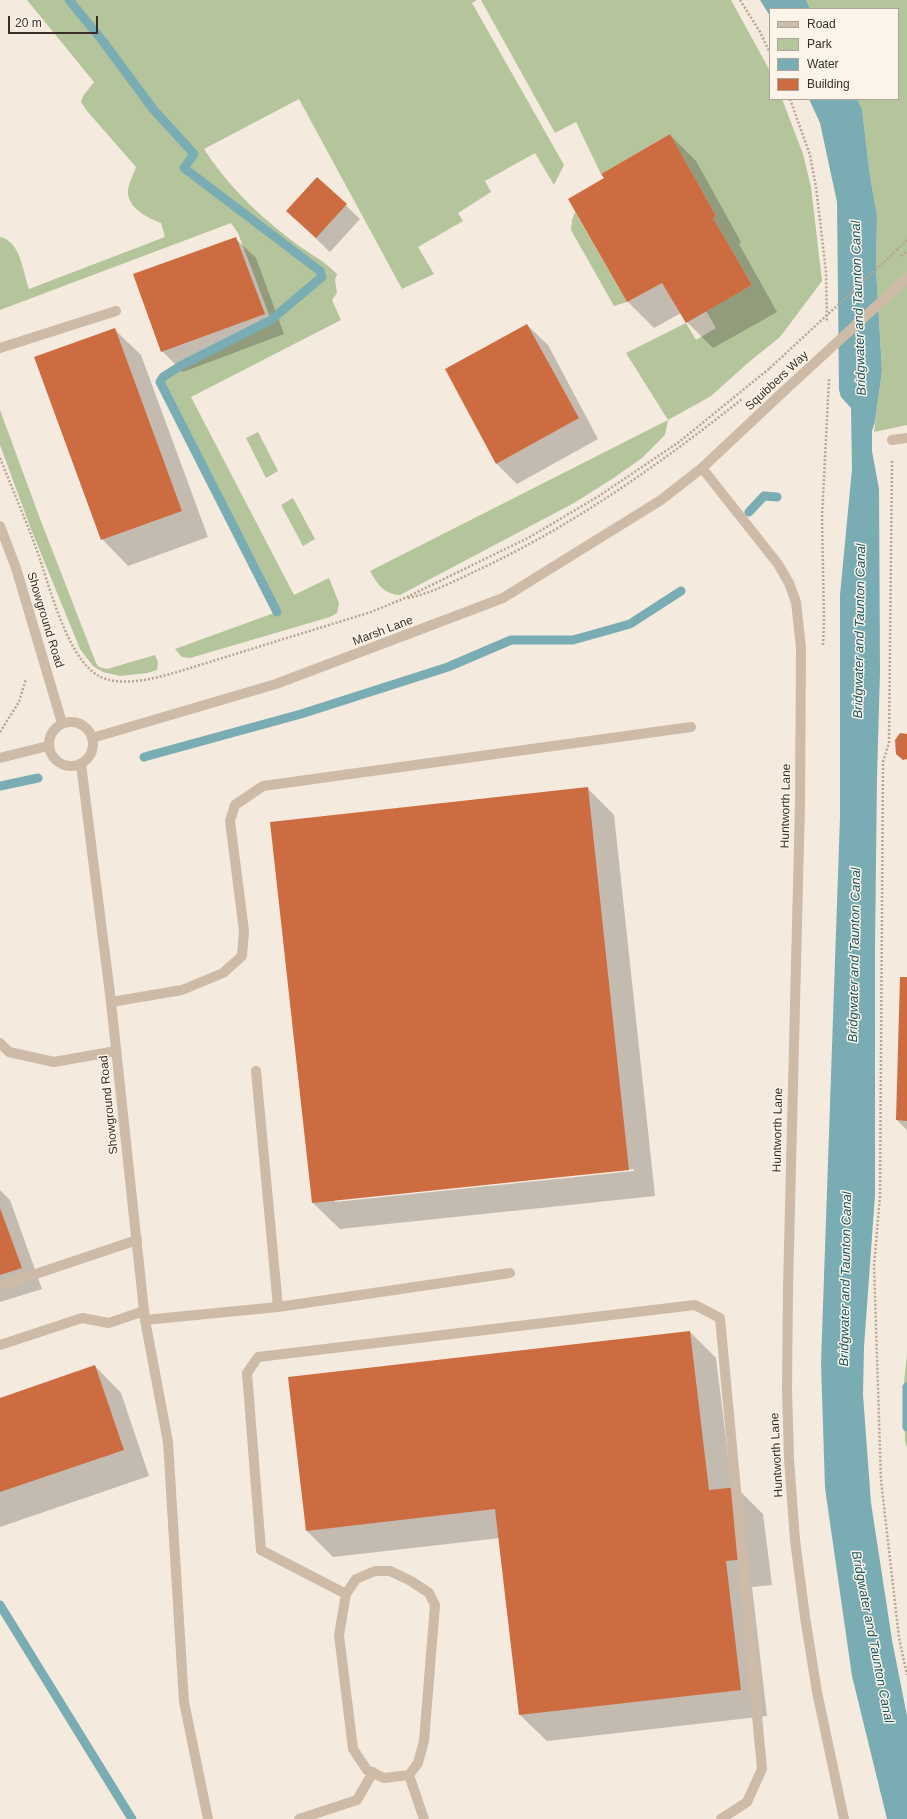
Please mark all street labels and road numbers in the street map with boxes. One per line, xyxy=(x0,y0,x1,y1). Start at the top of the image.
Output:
street label: Squibbers Way xyxy=(742,348,812,414)
street label: Showground Road xyxy=(24,570,66,670)
street label: Marsh Lane xyxy=(351,613,415,649)
street label: Huntworth Lane xyxy=(778,764,794,848)
street label: Showground Road xyxy=(97,1055,121,1155)
street label: Huntworth Lane xyxy=(770,1088,786,1172)
street label: Huntworth Lane xyxy=(768,1412,786,1498)

